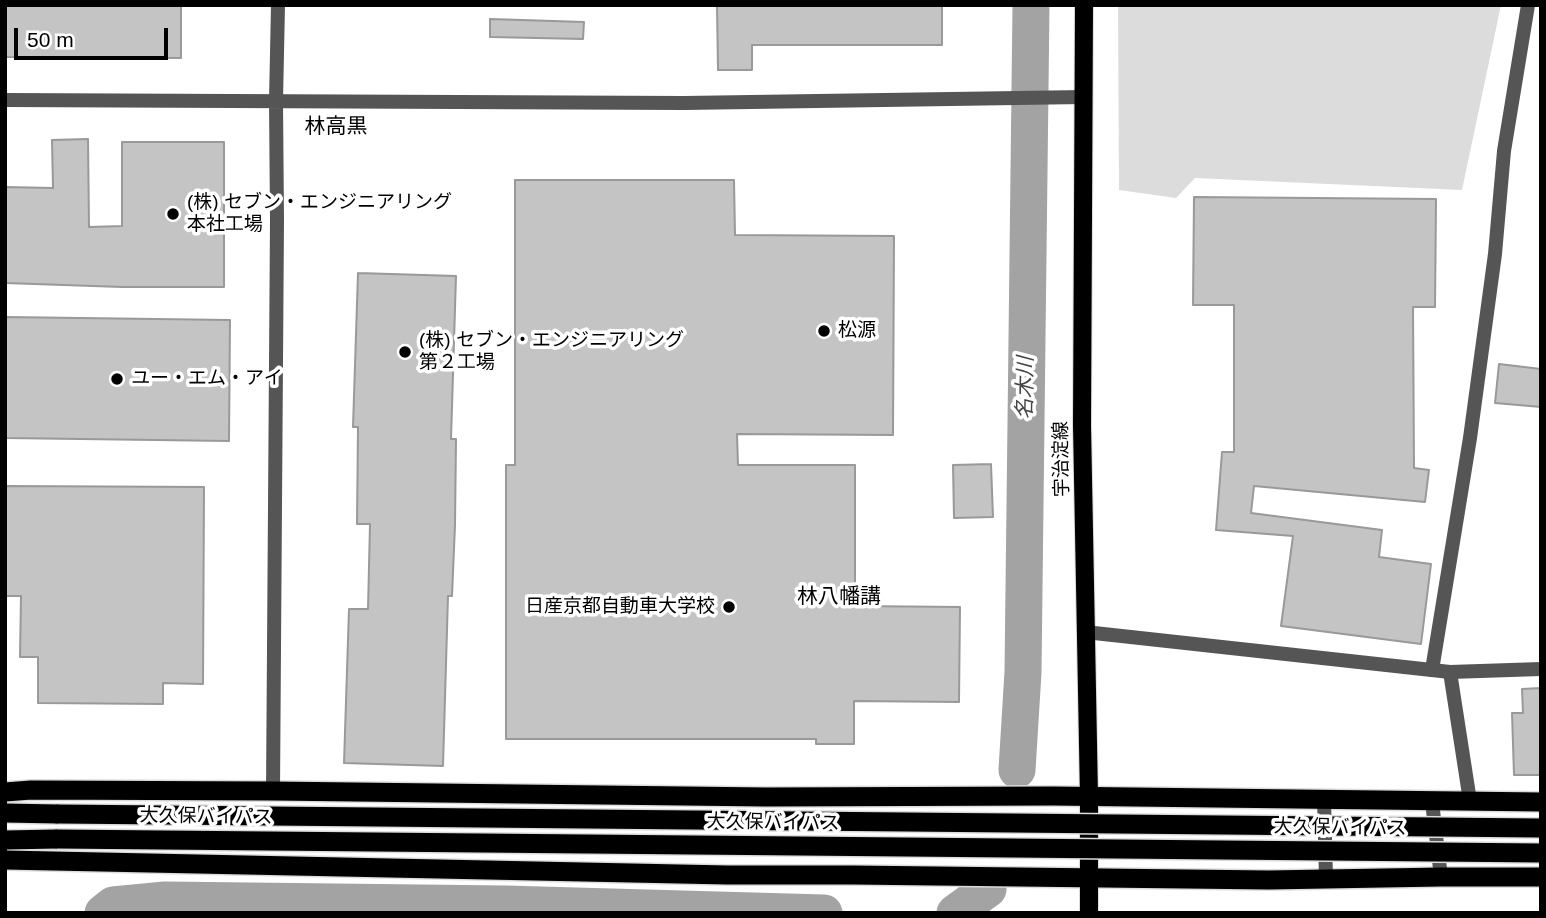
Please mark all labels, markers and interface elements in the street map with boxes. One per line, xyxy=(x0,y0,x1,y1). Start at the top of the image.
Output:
scale bar xyxy=(18,14,172,58)
text: 50 m xyxy=(27,28,74,51)
district label: 林高黒 xyxy=(305,114,367,140)
place label: (株) セブン・エンジニアリング 本社工場 xyxy=(187,192,452,236)
marker: (株) セブン・エンジニアリング 本社工場 xyxy=(165,206,181,222)
place label: 松源 xyxy=(838,320,876,342)
marker: 松源 xyxy=(816,323,832,339)
place label: (株) セブン・エンジニアリング 第２工場 xyxy=(419,330,684,374)
marker: (株) セブン・エンジニアリング 第２工場 xyxy=(397,344,413,360)
water label: 名木川 xyxy=(1013,356,1039,420)
place label: ユー・エム・アイ xyxy=(131,368,283,390)
marker: ユー・エム・アイ xyxy=(109,371,125,387)
street label: 宇治淀線 xyxy=(1050,421,1074,497)
district label: 林八幡講 xyxy=(797,584,881,610)
place label: 日産京都自動車大学校 xyxy=(525,596,715,618)
marker: 日産京都自動車大学校 xyxy=(721,599,737,615)
street label: 大久保バイパス xyxy=(139,804,273,830)
street label: 大久保バイパス xyxy=(706,810,840,836)
street label: 大久保バイパス xyxy=(1273,815,1407,841)

